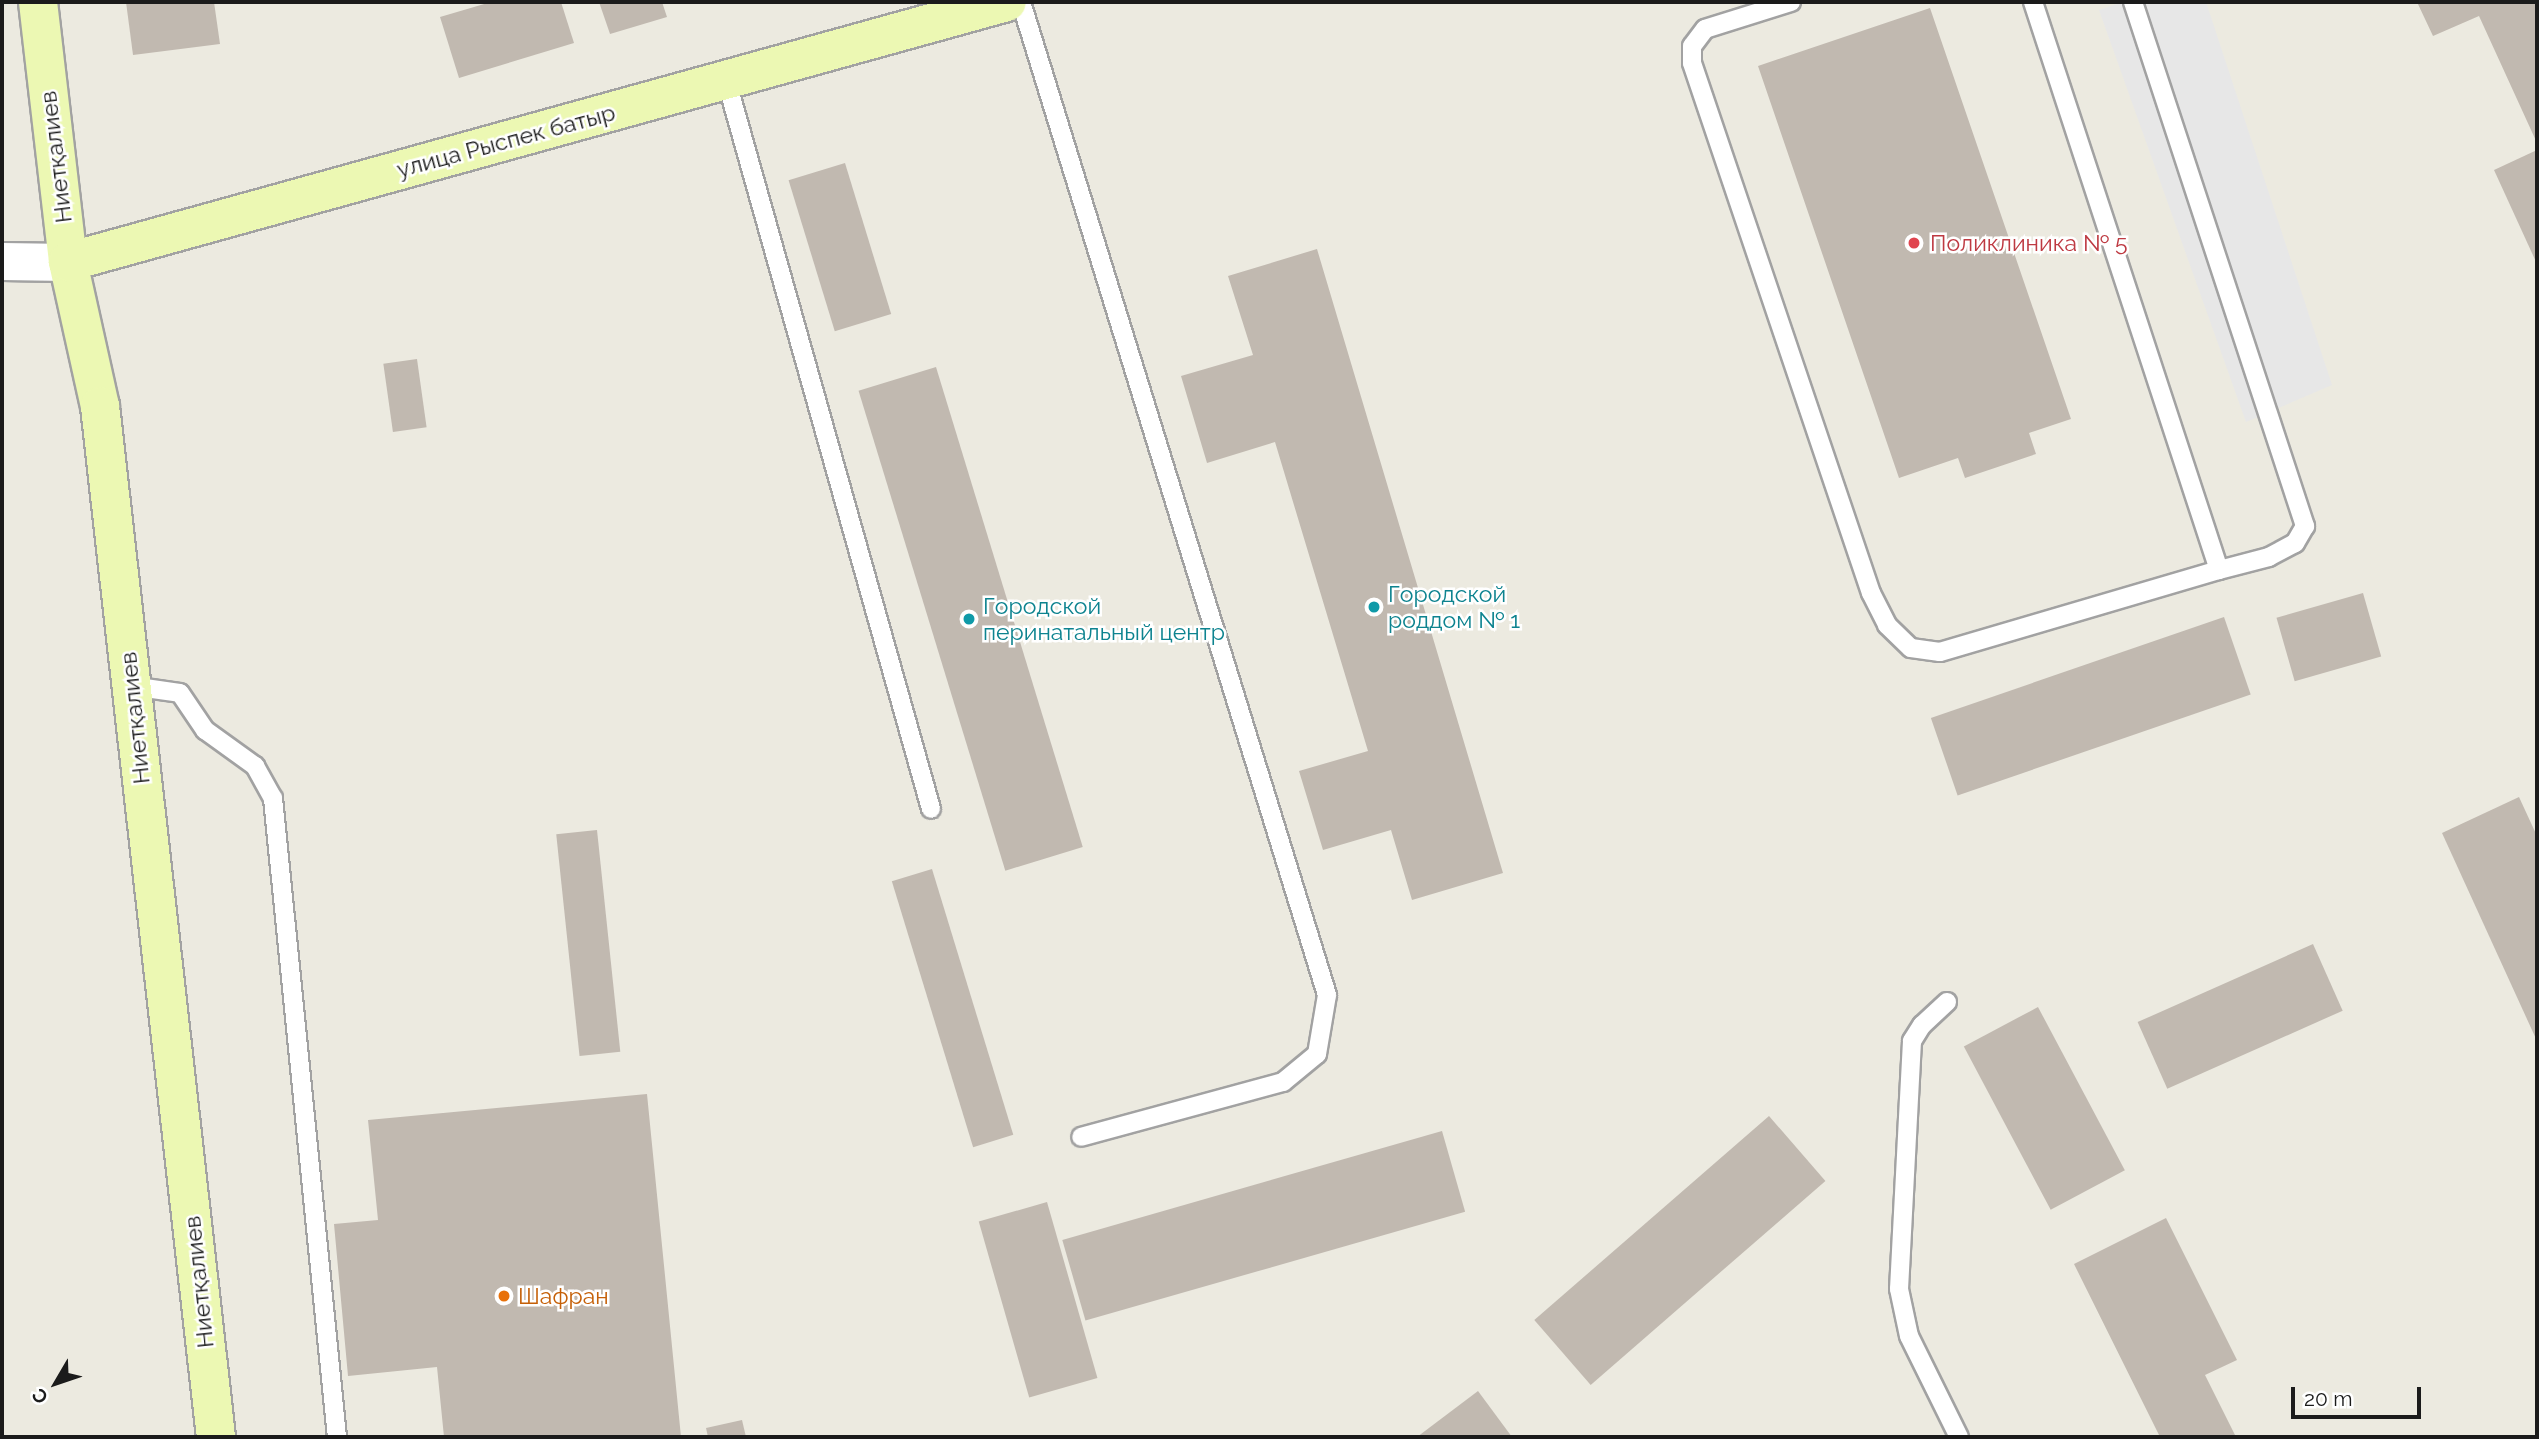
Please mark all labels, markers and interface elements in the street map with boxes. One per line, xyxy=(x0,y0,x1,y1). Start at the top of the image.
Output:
street label: Ниетқалиев xyxy=(34,90,78,224)
street label: улица Рыспек батыр xyxy=(394,99,618,183)
place label: Поликлиника № 5 xyxy=(1930,229,2128,257)
marker: Поликлиника № 5 xyxy=(1904,233,1924,253)
place label: Городской роддом № 1 xyxy=(1388,580,1520,634)
place label: Городской перинатальный центр xyxy=(983,592,1225,646)
marker: Городской роддом № 1 xyxy=(1366,599,1382,615)
marker: Городской перинатальный центр xyxy=(961,611,977,627)
street label: Ниетқалиев xyxy=(114,651,156,785)
street label: Ниетқалиев xyxy=(178,1215,220,1349)
place label: Шафран xyxy=(518,1282,609,1310)
marker: Шафран xyxy=(496,1288,512,1304)
north arrow xyxy=(21,1348,91,1418)
scale bar xyxy=(2294,1372,2424,1416)
text: С xyxy=(27,1384,52,1408)
text: 20 m xyxy=(2304,1386,2352,1411)

